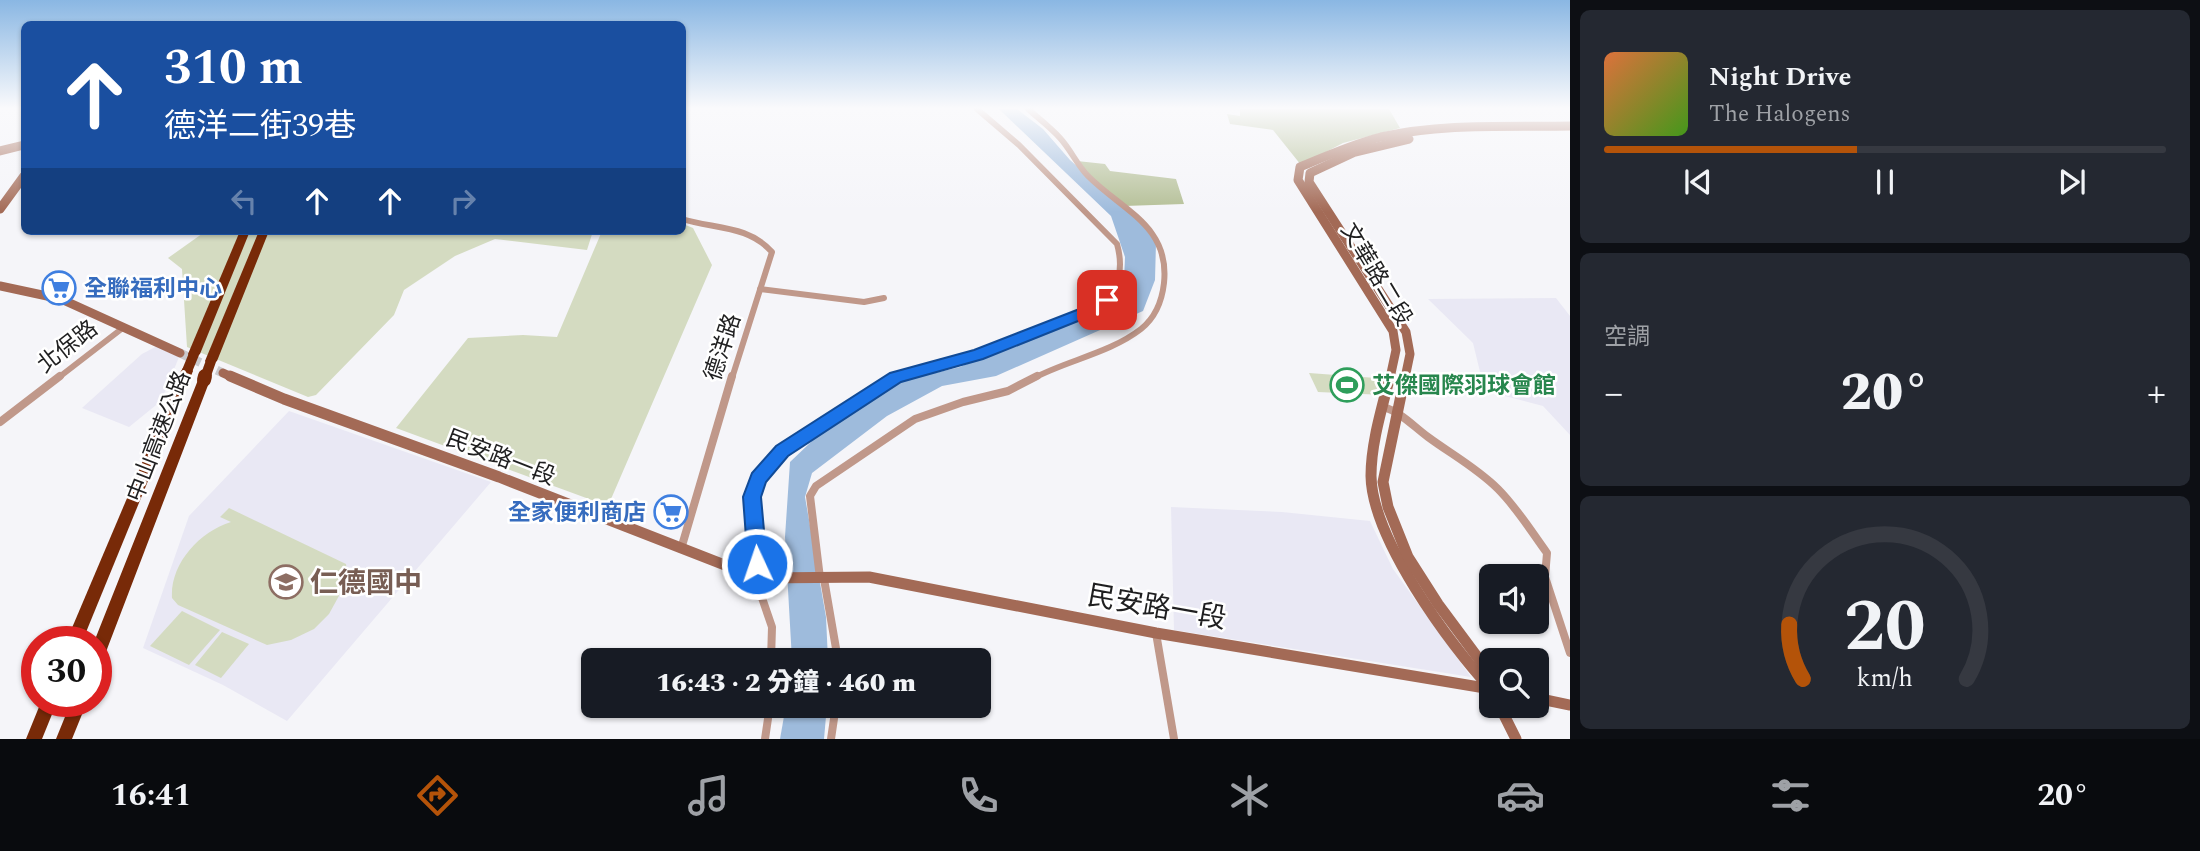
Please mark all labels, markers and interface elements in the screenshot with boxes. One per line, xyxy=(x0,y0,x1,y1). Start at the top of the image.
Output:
text: 310 m xyxy=(164,31,303,106)
icon: ahead xyxy=(49,49,140,140)
text: Night Drive xyxy=(1709,57,1851,97)
text: The Halogens xyxy=(1709,97,1851,132)
text: 德洋二街39巷 xyxy=(164,102,356,151)
icon: previous xyxy=(1679,163,1717,201)
icon: pause xyxy=(1866,163,1904,201)
icon: next xyxy=(2053,163,2091,201)
icon: left xyxy=(225,182,263,220)
icon: ahead xyxy=(298,182,336,220)
icon: ahead xyxy=(371,182,409,220)
icon: right xyxy=(444,182,482,220)
street label: 文華路二段 xyxy=(1331,216,1420,333)
supermarket icon: 全聯福利中心 xyxy=(40,269,78,307)
pin xyxy=(1077,270,1137,330)
place label: 全聯福利中心 xyxy=(84,272,222,307)
icon: arrive xyxy=(1088,281,1126,319)
street label: 德洋路 xyxy=(696,309,751,386)
street label: 北保路 xyxy=(30,312,106,382)
text: 空調 xyxy=(1604,320,1650,355)
text: 20° xyxy=(1841,354,1929,433)
text: − xyxy=(1604,365,1623,423)
text: + xyxy=(2147,365,2166,423)
street label: 中山高速公路 xyxy=(118,366,200,507)
sports icon: 艾傑國際羽球會館 xyxy=(1328,366,1366,404)
place label: 艾傑國際羽球會館 xyxy=(1372,369,1556,404)
street label: 民安路一段 xyxy=(441,421,560,495)
supermarket icon: 全家便利商店 xyxy=(652,493,690,531)
place label: 全家便利商店 xyxy=(508,496,646,531)
position arrow xyxy=(720,527,794,601)
place label: 仁德國中 xyxy=(310,562,422,605)
school or university icon: 仁德國中 xyxy=(267,563,305,601)
map controls xyxy=(1479,564,1549,718)
button: sound xyxy=(1479,564,1549,634)
text: 20 xyxy=(1844,572,1926,683)
street label: 民安路一段 xyxy=(1084,574,1229,641)
speed limit sign: 30 xyxy=(21,626,112,717)
button: search xyxy=(1479,648,1549,718)
text: km/h xyxy=(1857,659,1913,697)
text: 16:43 · 2 分鐘 · 460 m xyxy=(656,663,916,703)
text: 16:41 xyxy=(111,771,191,820)
icon: directions xyxy=(413,771,462,820)
icon: music xyxy=(684,771,733,820)
icon: phone xyxy=(954,771,1003,820)
icon: climate xyxy=(1225,771,1274,820)
icon: car xyxy=(1496,771,1545,820)
icon: filters xyxy=(1766,771,1815,820)
text: 20° xyxy=(2037,771,2089,820)

